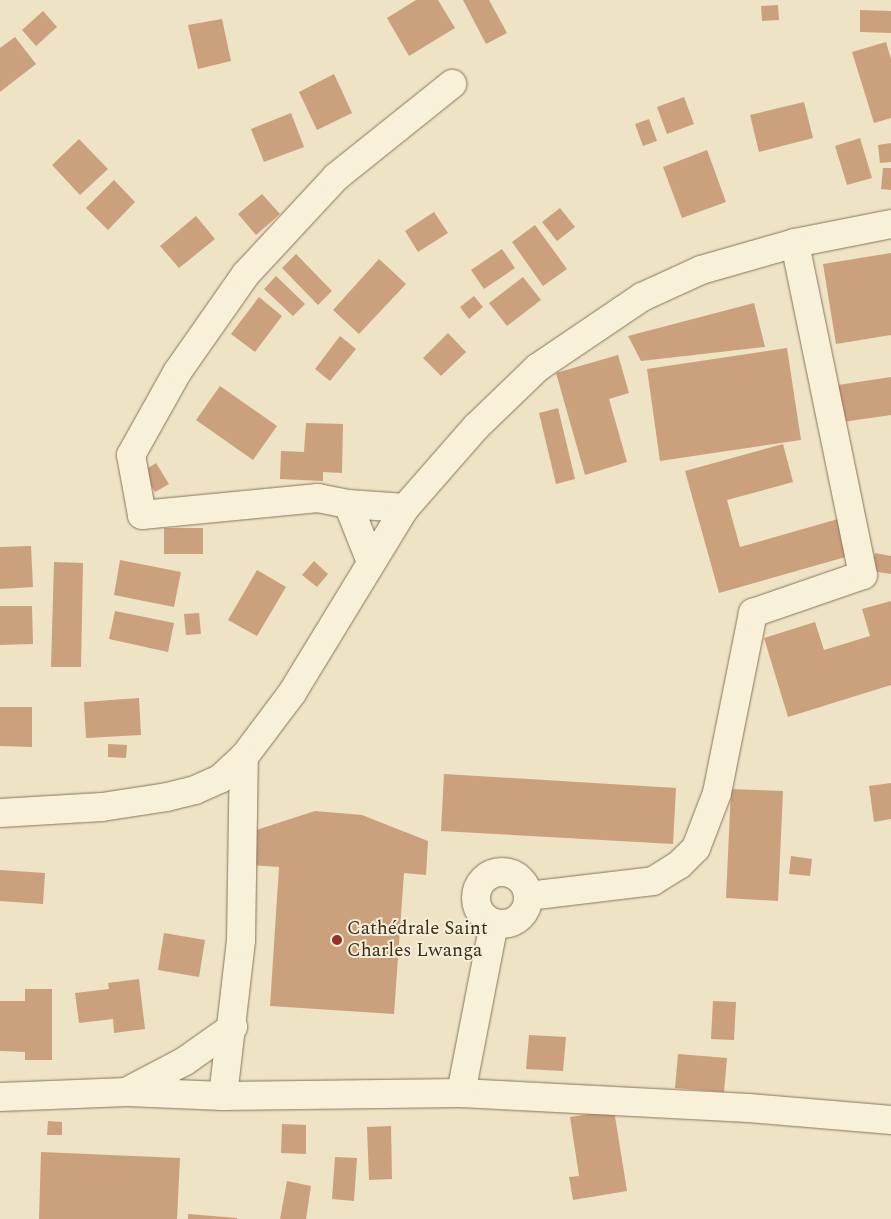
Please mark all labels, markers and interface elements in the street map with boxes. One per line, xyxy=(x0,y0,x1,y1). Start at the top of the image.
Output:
place label: Cathédrale Saint Charles Lwanga xyxy=(347,918,488,962)
marker: Cathédrale Saint Charles Lwanga xyxy=(331,934,343,946)

